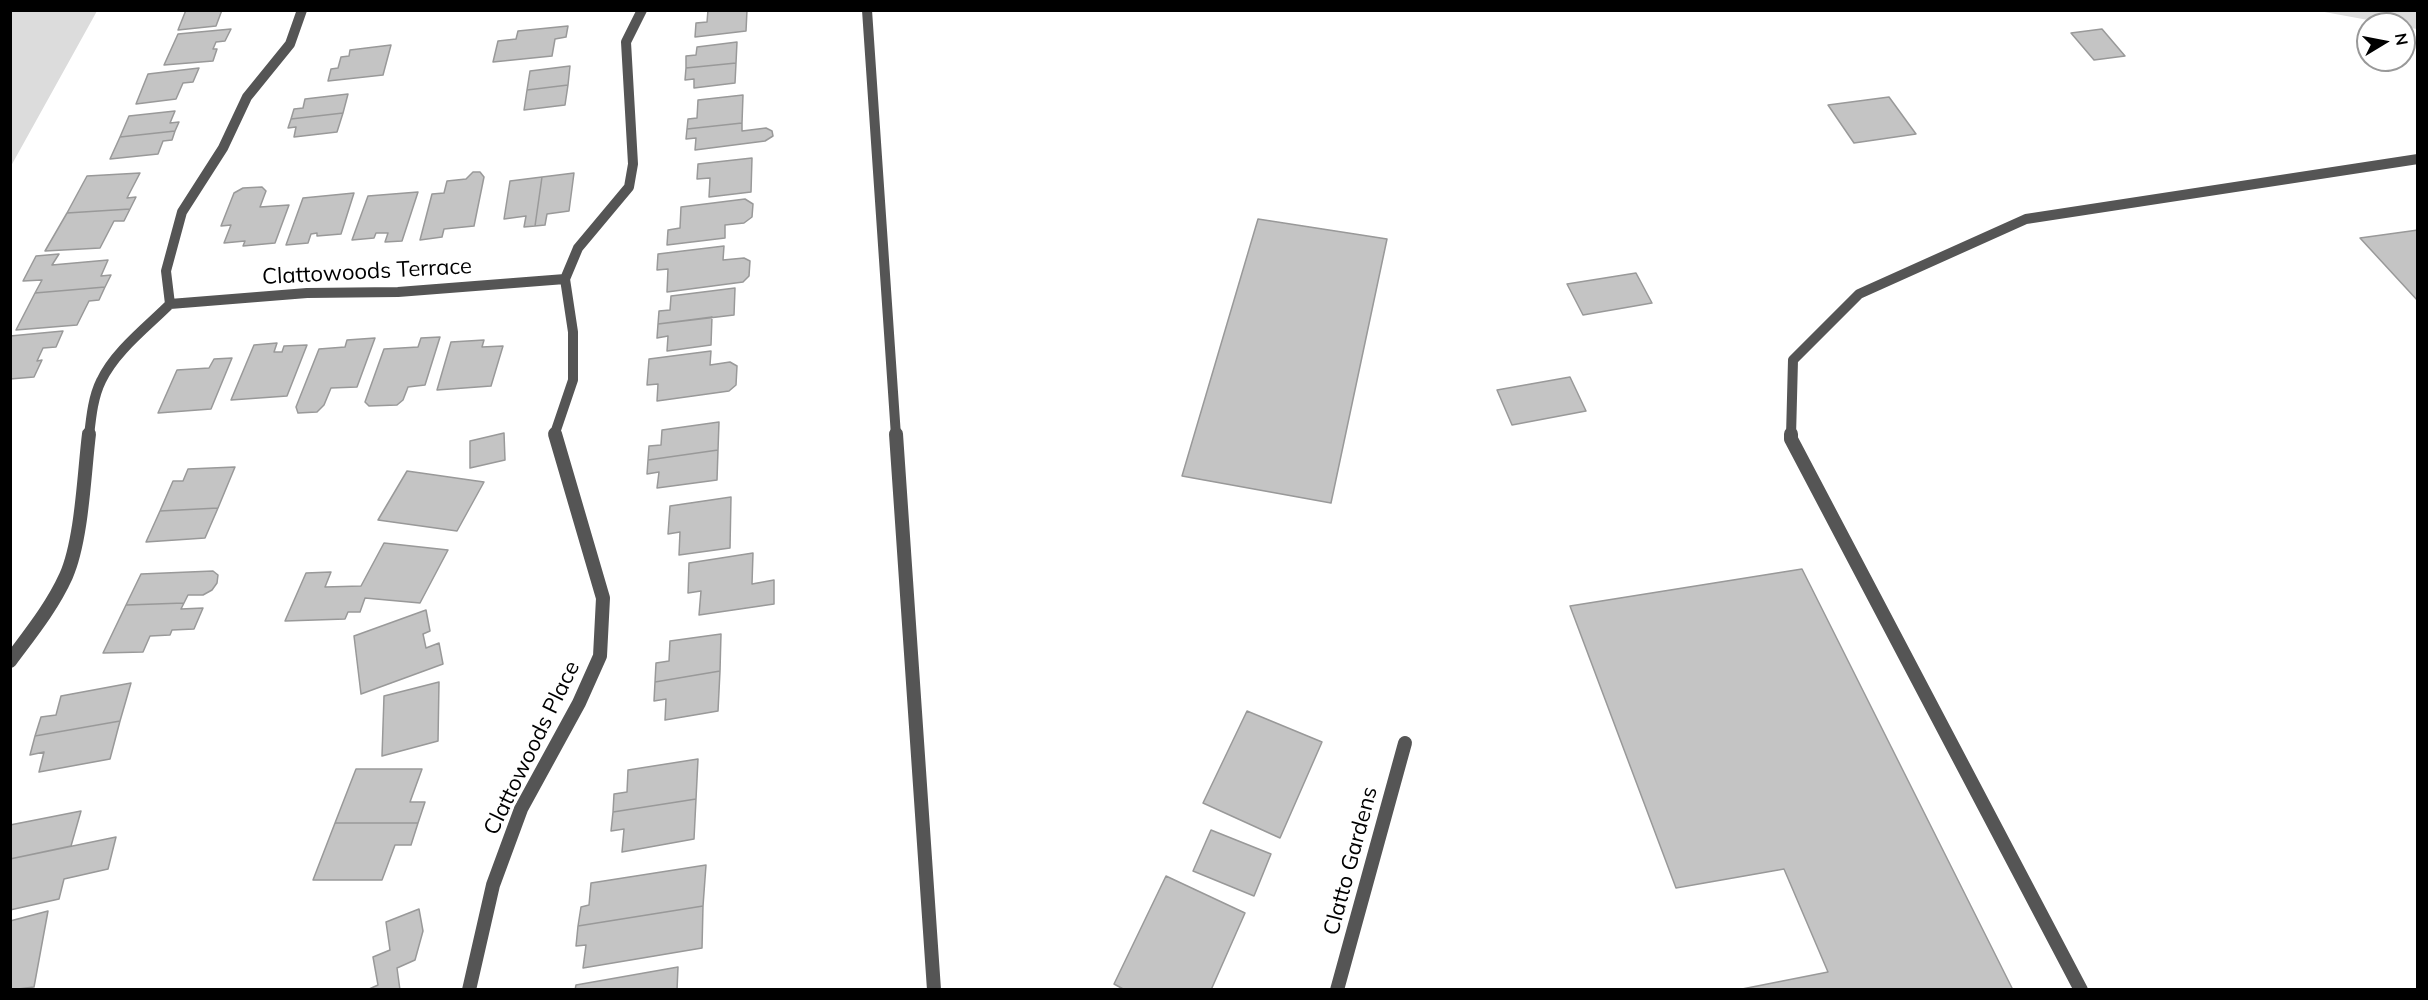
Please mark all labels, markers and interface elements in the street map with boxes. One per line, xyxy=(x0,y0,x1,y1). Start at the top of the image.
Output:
north arrow xyxy=(2356,12,2416,72)
text: N xyxy=(2391,32,2413,47)
street label: Clattowoods Terrace xyxy=(261,253,473,291)
street label: Clattowoods Place xyxy=(478,657,586,839)
street label: Clatto Gardens xyxy=(1318,784,1384,938)

